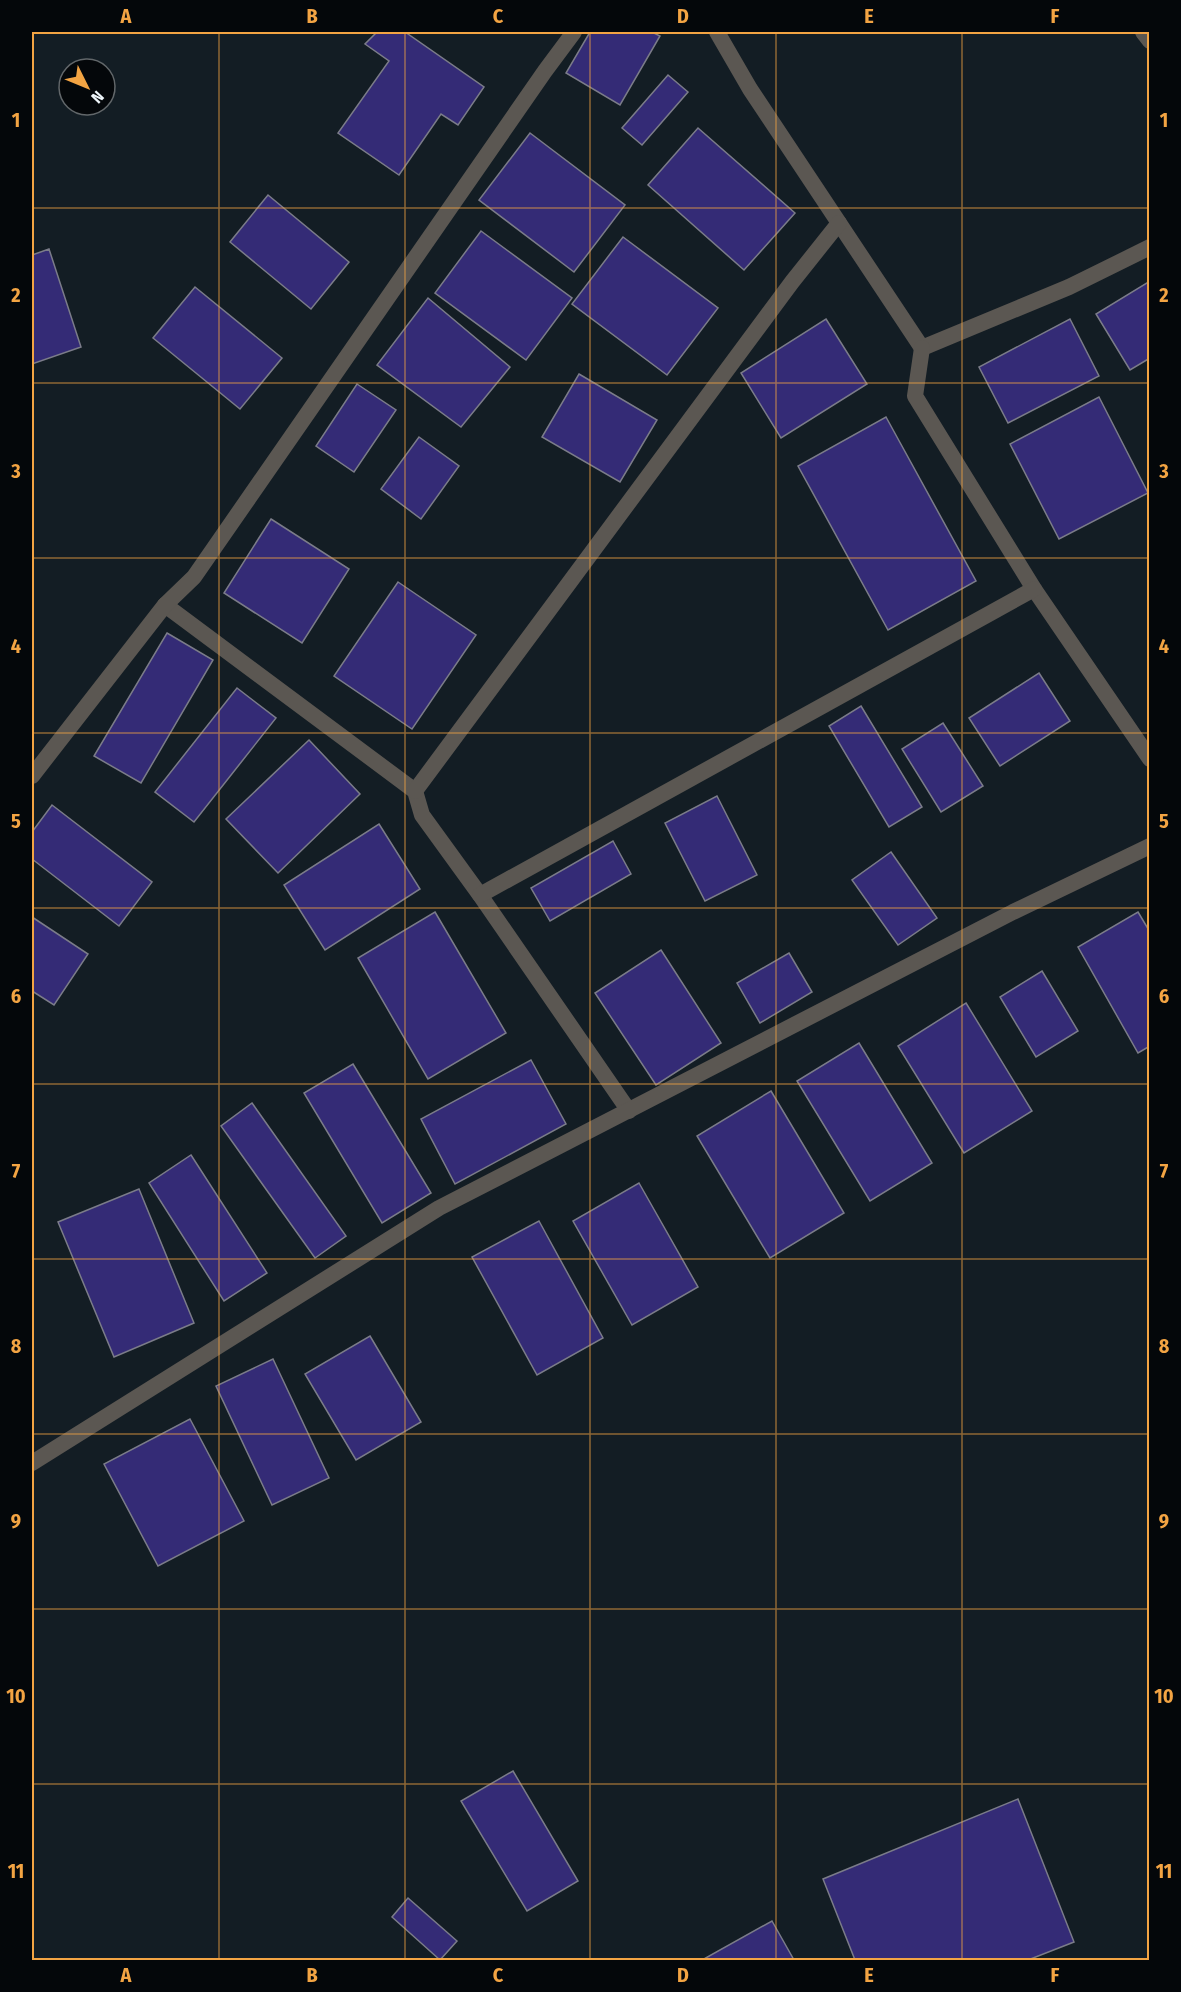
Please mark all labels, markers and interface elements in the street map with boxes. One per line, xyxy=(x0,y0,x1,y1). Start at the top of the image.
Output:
text: A xyxy=(120,4,133,28)
text: B xyxy=(306,4,318,28)
text: C xyxy=(493,4,504,28)
text: D xyxy=(677,4,689,28)
text: E xyxy=(864,4,874,28)
text: F xyxy=(1051,4,1060,28)
north arrow xyxy=(57,57,117,117)
text: N xyxy=(87,87,108,107)
text: 1 xyxy=(12,108,20,132)
text: 1 xyxy=(1160,108,1168,132)
text: 2 xyxy=(10,283,21,307)
text: 2 xyxy=(1158,283,1169,307)
text: 3 xyxy=(10,459,21,483)
text: 3 xyxy=(1158,459,1169,483)
text: 4 xyxy=(11,634,21,658)
text: 4 xyxy=(1159,634,1169,658)
text: 5 xyxy=(11,809,21,833)
text: 5 xyxy=(1159,809,1169,833)
text: 6 xyxy=(11,984,21,1008)
text: 6 xyxy=(1159,984,1169,1008)
text: 7 xyxy=(12,1159,21,1183)
text: 7 xyxy=(1160,1159,1169,1183)
text: 8 xyxy=(11,1334,22,1358)
text: 8 xyxy=(1159,1334,1170,1358)
text: 9 xyxy=(11,1509,21,1533)
text: 9 xyxy=(1159,1509,1169,1533)
text: 10 xyxy=(6,1684,26,1708)
text: 10 xyxy=(1154,1684,1174,1708)
text: 11 xyxy=(8,1859,24,1883)
text: 11 xyxy=(1156,1859,1172,1883)
text: A xyxy=(120,1963,133,1987)
text: B xyxy=(306,1963,318,1987)
text: C xyxy=(493,1963,504,1987)
text: D xyxy=(677,1963,689,1987)
text: E xyxy=(864,1963,874,1987)
text: F xyxy=(1051,1963,1060,1987)

